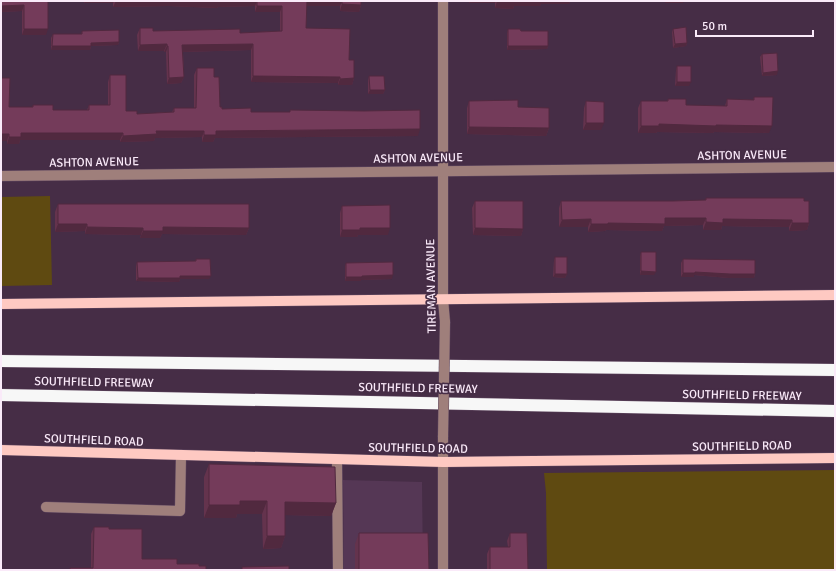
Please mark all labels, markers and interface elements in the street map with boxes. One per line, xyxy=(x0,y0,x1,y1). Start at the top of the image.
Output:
scale bar xyxy=(696,12,813,38)
text: 50 m xyxy=(702,19,727,34)
street label: ASHTON AVENUE xyxy=(697,147,787,164)
street label: ASHTON AVENUE xyxy=(373,150,463,167)
street label: ASHTON AVENUE xyxy=(49,154,139,171)
street label: TIREMAN AVENUE xyxy=(423,238,440,333)
street label: SOUTHFIELD FREEWAY xyxy=(34,374,154,391)
street label: SOUTHFIELD FREEWAY xyxy=(358,380,478,397)
street label: SOUTHFIELD FREEWAY xyxy=(682,387,802,404)
street label: SOUTHFIELD ROAD xyxy=(44,431,144,450)
street label: SOUTHFIELD ROAD xyxy=(692,438,792,455)
street label: SOUTHFIELD ROAD xyxy=(368,440,468,457)

